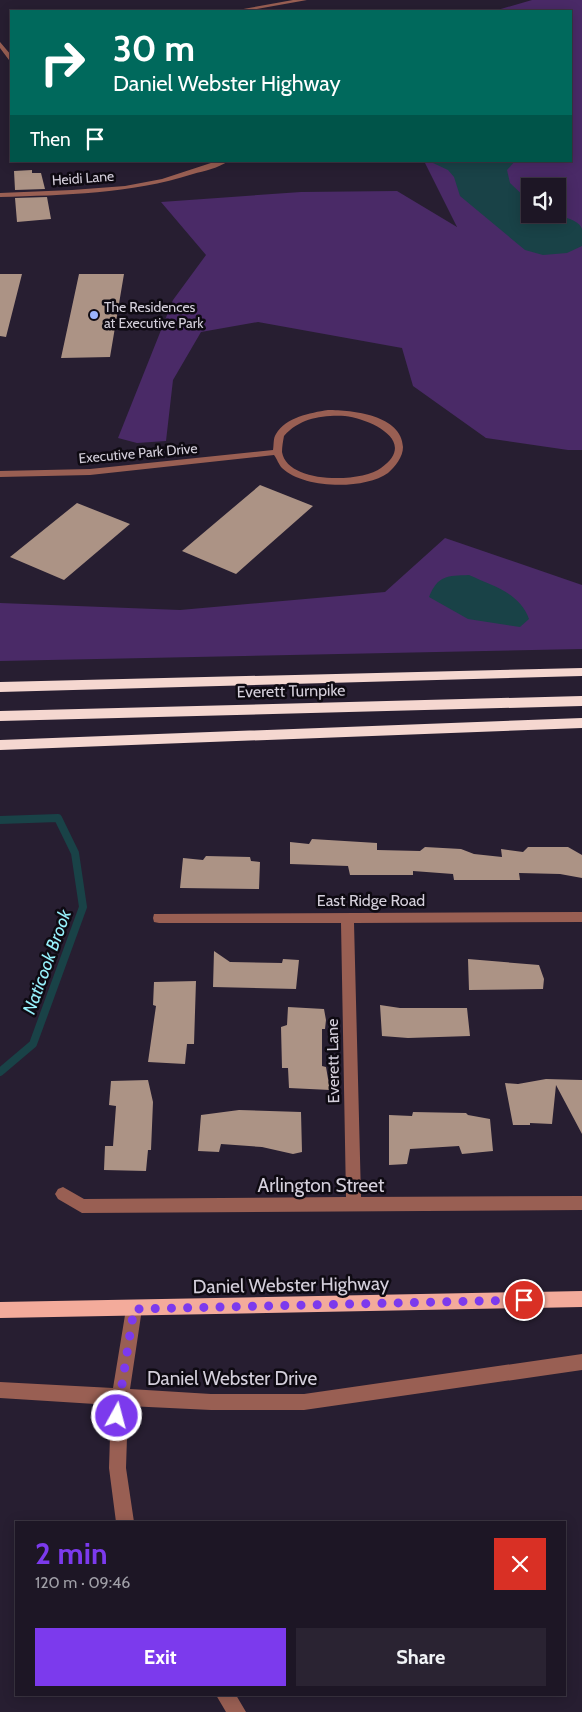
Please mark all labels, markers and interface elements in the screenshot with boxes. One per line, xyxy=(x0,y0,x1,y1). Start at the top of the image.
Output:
text: 30 m xyxy=(113,27,195,70)
icon: right xyxy=(30,30,95,95)
text: Daniel Webster Highway xyxy=(113,70,341,97)
icon: arrive xyxy=(81,125,109,153)
text: Then xyxy=(30,128,71,151)
street label: Heidi Lane xyxy=(51,167,115,189)
map controls xyxy=(521,178,566,223)
button: sound xyxy=(521,178,566,223)
place label: The Residences at Executive Park xyxy=(104,298,204,332)
marker: The Residences at Executive Park xyxy=(88,309,100,321)
street label: Executive Park Drive xyxy=(78,439,198,467)
street label: Everett Turnpike xyxy=(236,681,346,701)
street label: East Ridge Road xyxy=(317,891,425,910)
water label: Naticook Brook xyxy=(18,906,77,1017)
street label: Everett Lane xyxy=(323,1018,343,1104)
street label: Arlington Street xyxy=(258,1174,385,1197)
street label: Daniel Webster Highway xyxy=(193,1272,390,1298)
pin xyxy=(503,1279,545,1321)
icon: arrive xyxy=(510,1286,538,1314)
street label: Daniel Webster Drive xyxy=(147,1367,317,1390)
position arrow xyxy=(90,1389,142,1441)
text: 2 min xyxy=(35,1535,107,1572)
button: close xyxy=(494,1538,546,1590)
text: 120 m · 09:46 xyxy=(35,1573,130,1592)
button: Exit xyxy=(35,1628,286,1686)
button: Share xyxy=(296,1628,546,1686)

